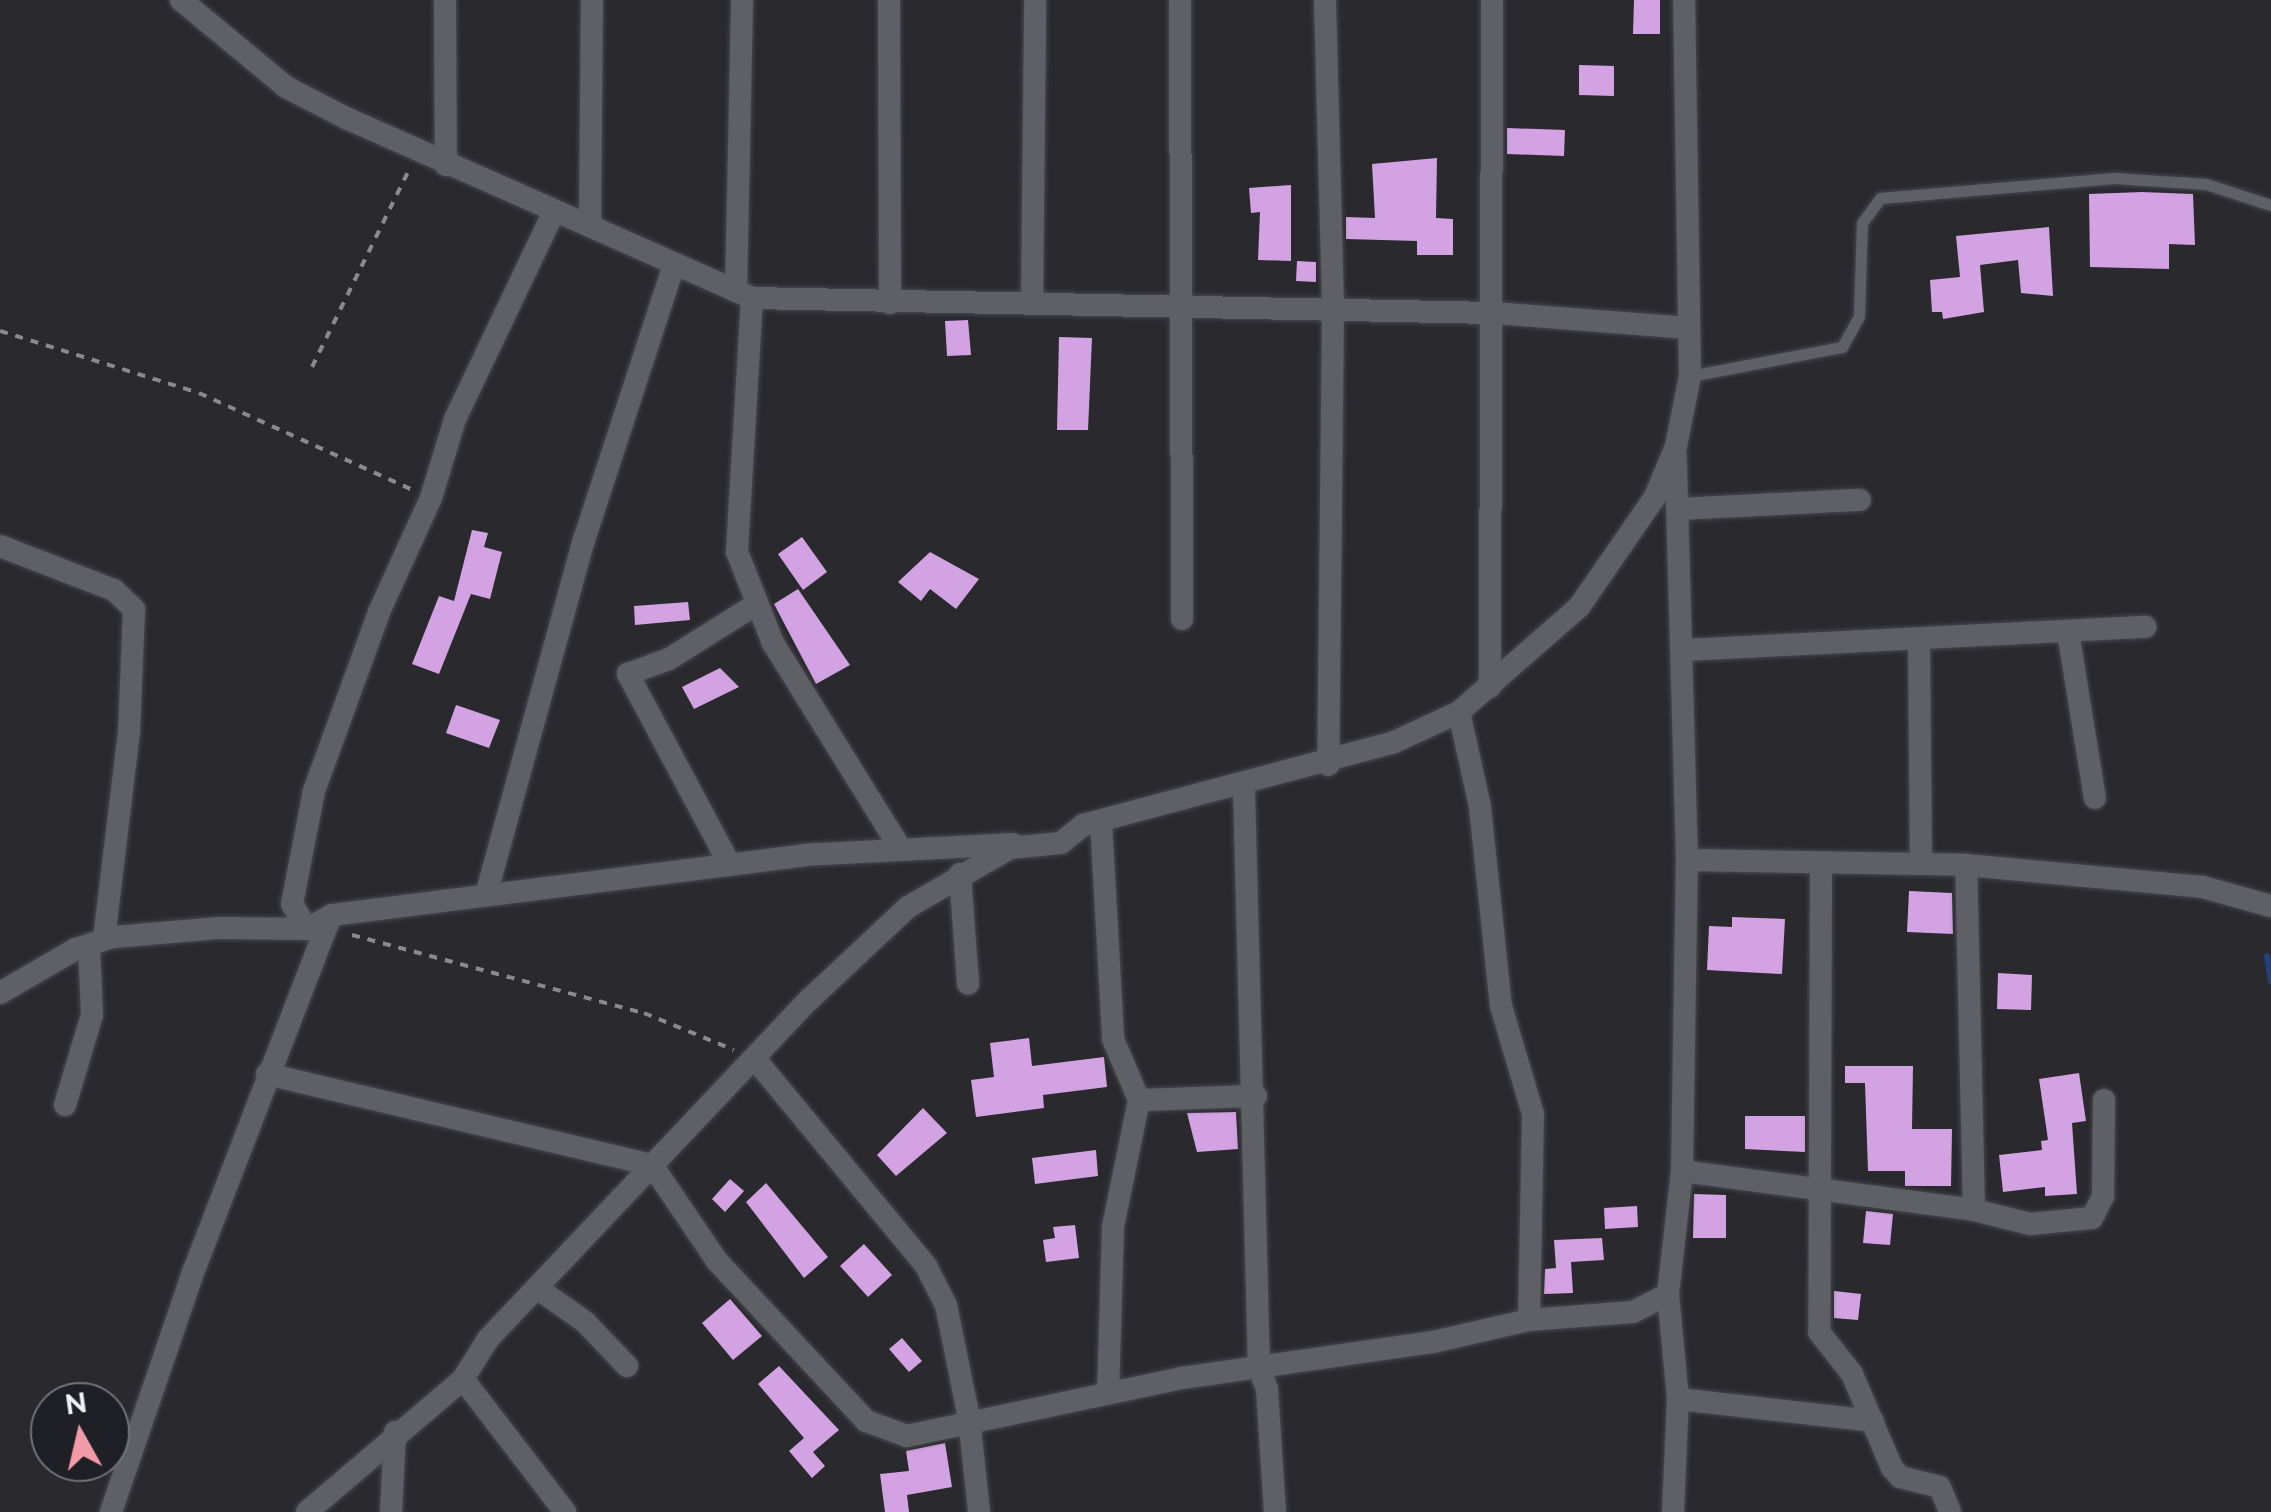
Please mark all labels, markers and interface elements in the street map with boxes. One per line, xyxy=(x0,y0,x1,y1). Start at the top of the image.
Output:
north arrow xyxy=(30,1382,130,1482)
text: N xyxy=(63,1386,89,1422)

